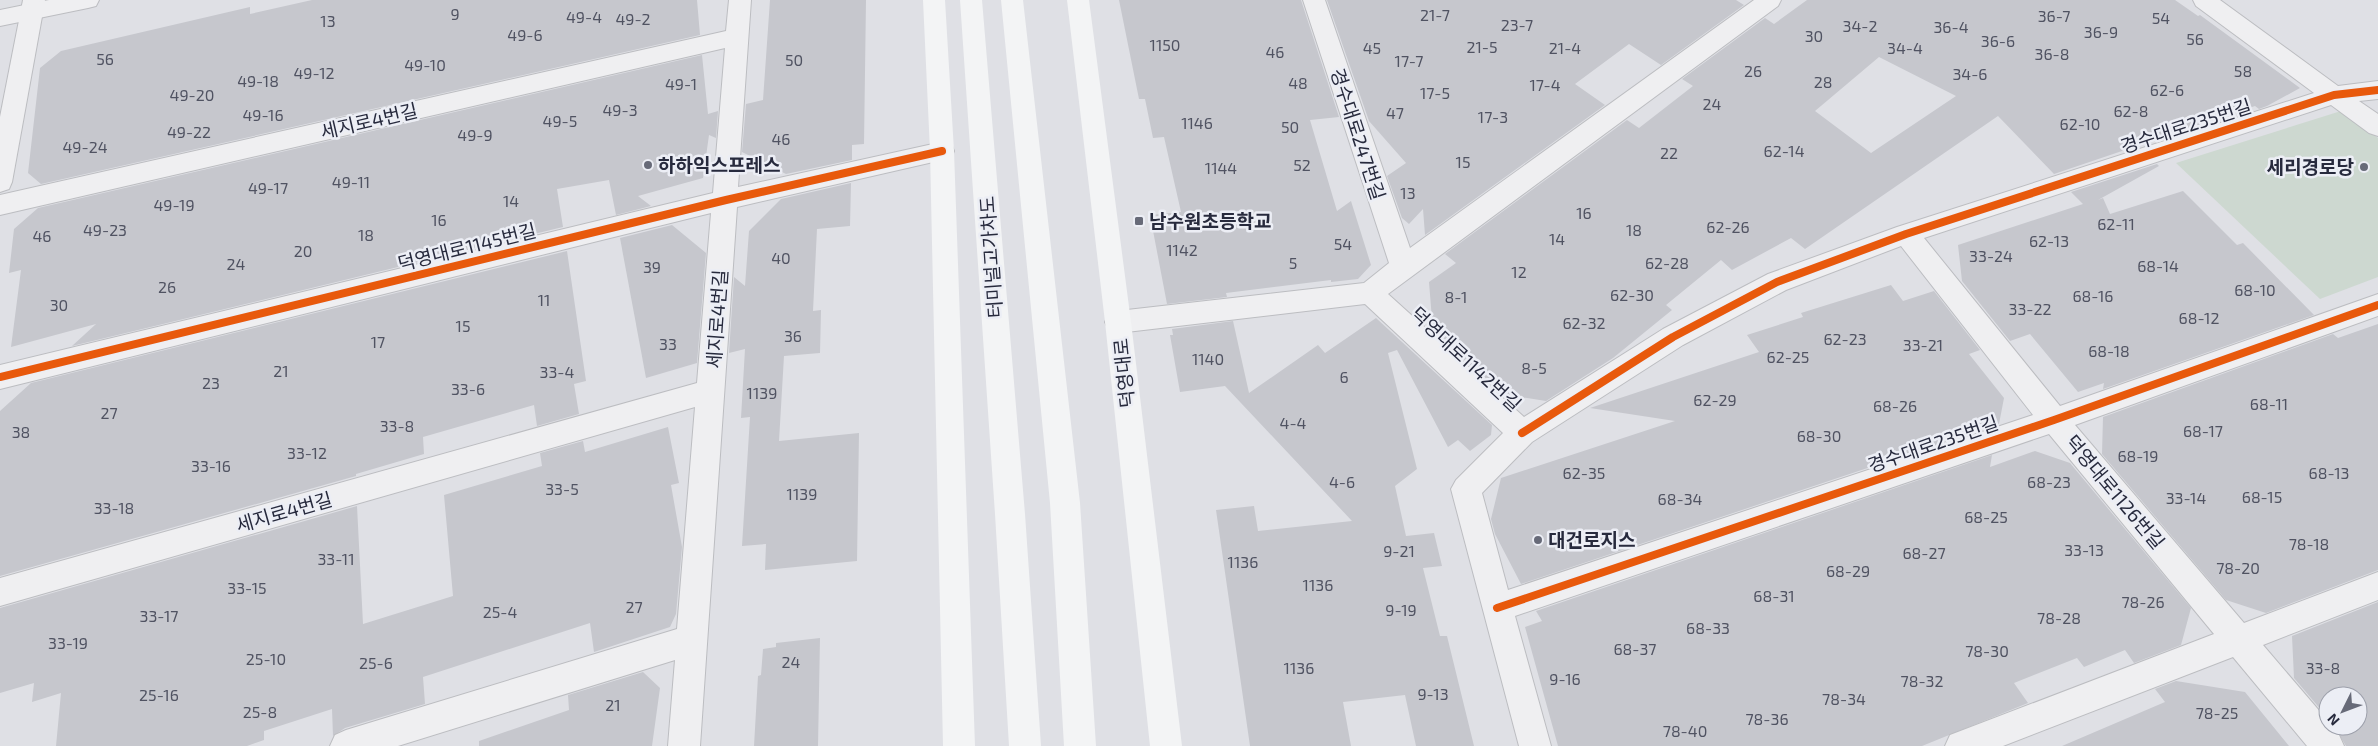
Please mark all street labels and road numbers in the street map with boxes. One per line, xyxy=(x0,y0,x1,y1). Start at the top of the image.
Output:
street label: 경수대로247번길 xyxy=(1326,65,1391,203)
street label: 경수대로235번길 xyxy=(2117,94,2254,158)
street label: 세지로4번길 xyxy=(318,98,420,143)
street label: 터미널고가차도 xyxy=(975,195,1006,319)
street label: 덕영대로1145번길 xyxy=(395,218,538,275)
street label: 세지로4번길 xyxy=(702,269,731,369)
street label: 덕영대로1142번길 xyxy=(1406,302,1526,416)
street label: 덕영대로 xyxy=(1108,337,1139,409)
street label: 경수대로235번길 xyxy=(1865,410,2001,477)
street label: 덕영대로1126번길 xyxy=(2061,430,2170,553)
street label: 세지로4번길 xyxy=(233,487,335,536)

